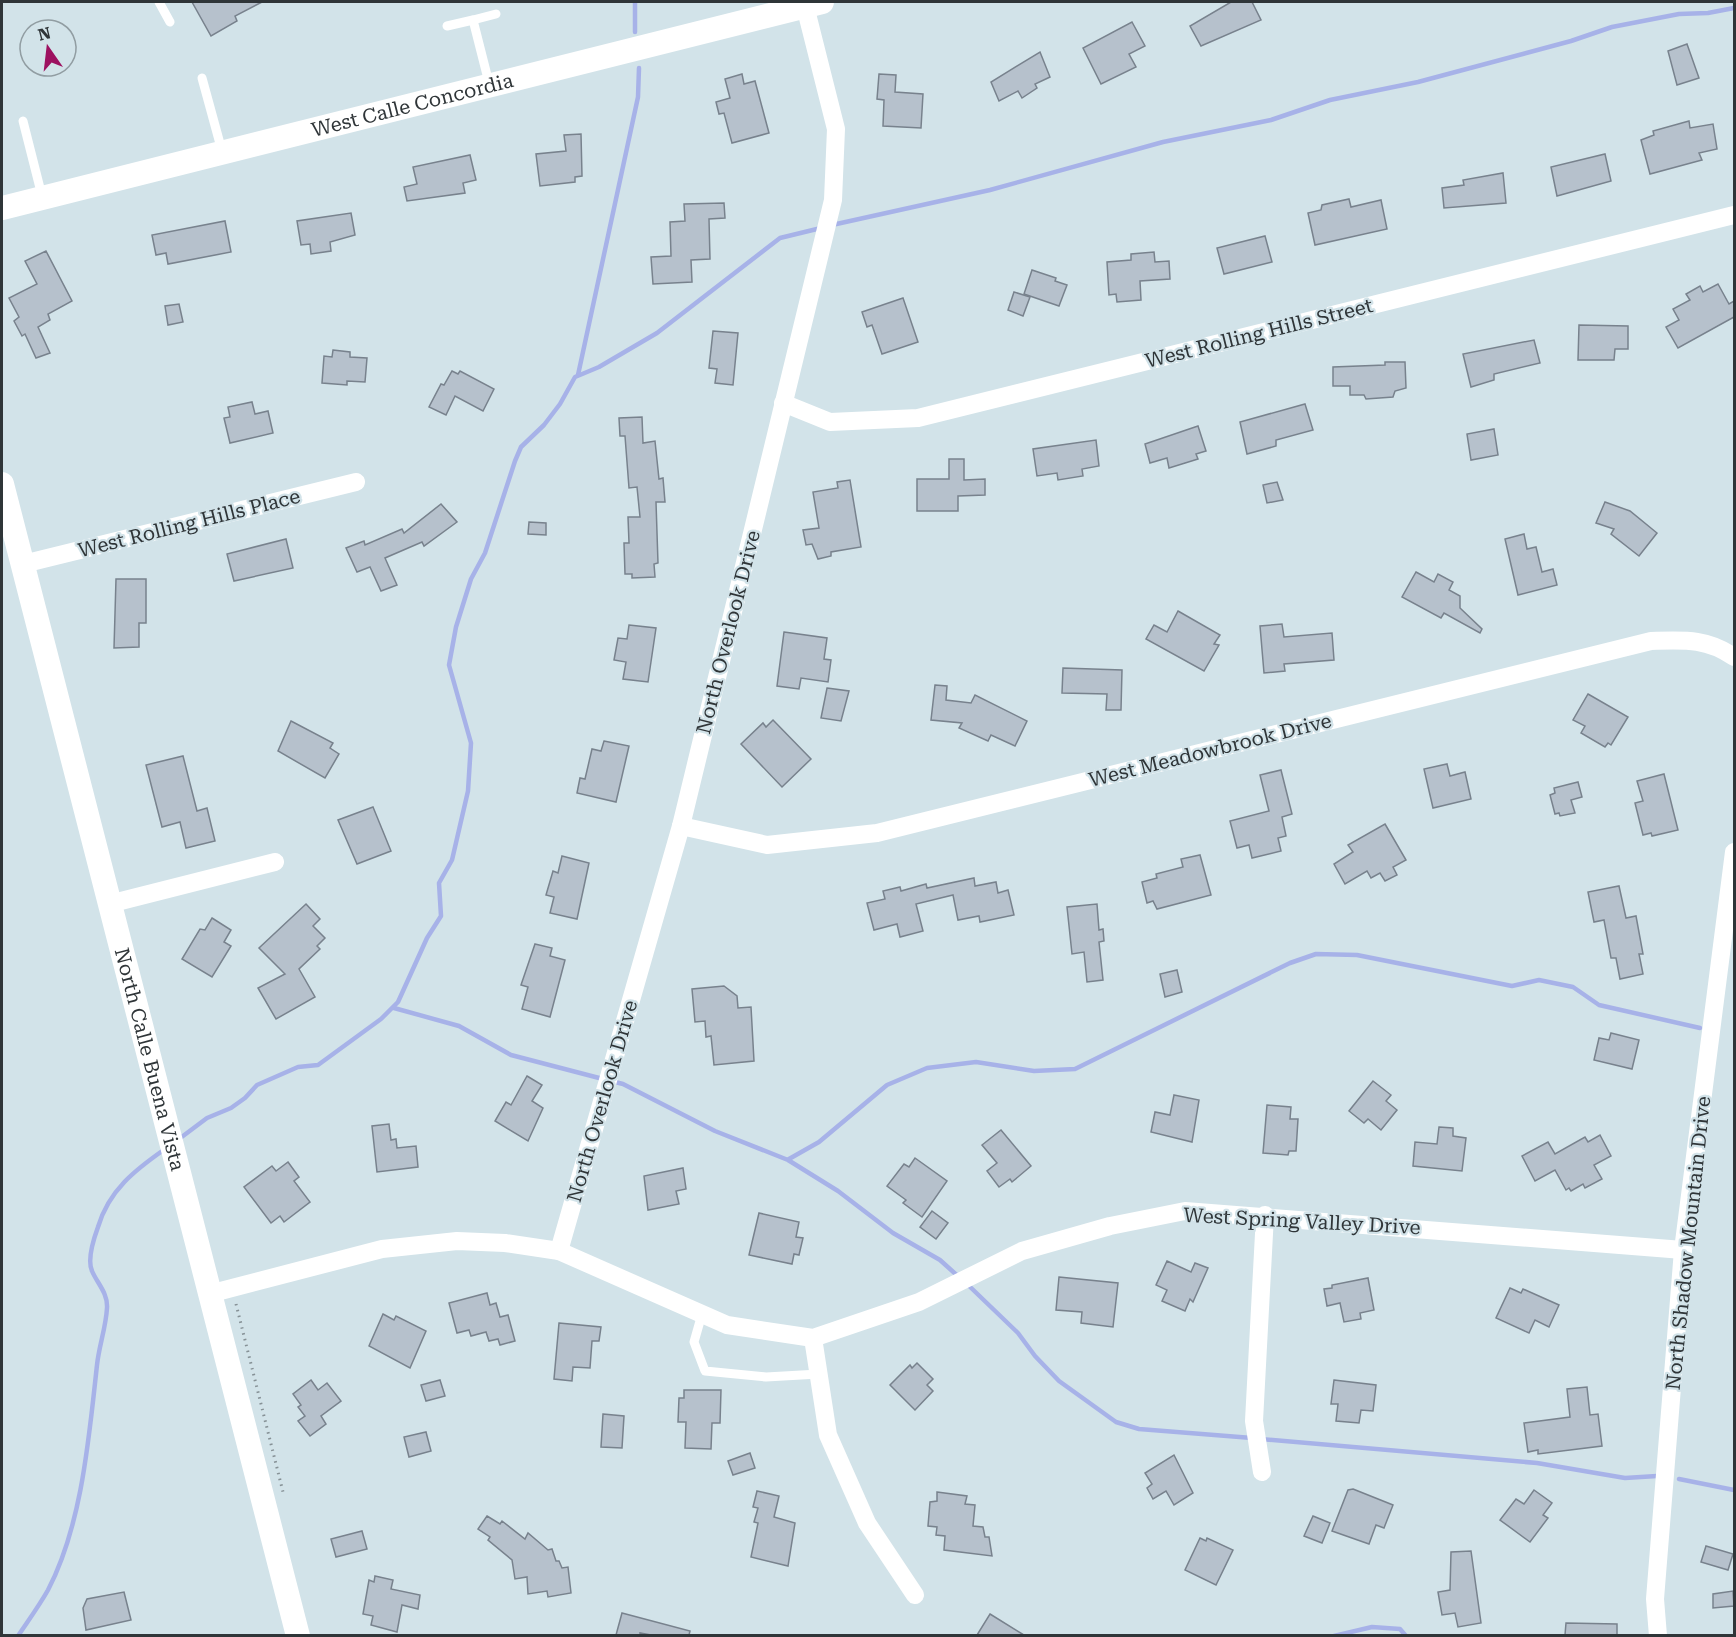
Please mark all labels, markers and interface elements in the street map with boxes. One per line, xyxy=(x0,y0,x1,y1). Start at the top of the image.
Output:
north arrow xyxy=(18,18,78,78)
text: N xyxy=(36,23,53,45)
street label: West Calle Concordia xyxy=(309,68,516,142)
street label: West Rolling Hills Street xyxy=(1143,293,1376,373)
street label: West Rolling Hills Place xyxy=(75,484,303,562)
street label: North Overlook Drive xyxy=(691,528,765,736)
street label: West Meadowbrook Drive xyxy=(1086,708,1334,792)
street label: North Calle Buena Vista xyxy=(110,945,190,1174)
street label: North Overlook Drive xyxy=(562,997,642,1205)
street label: North Shadow Mountain Drive xyxy=(1661,1095,1715,1391)
street label: West Spring Valley Drive xyxy=(1183,1203,1421,1239)

